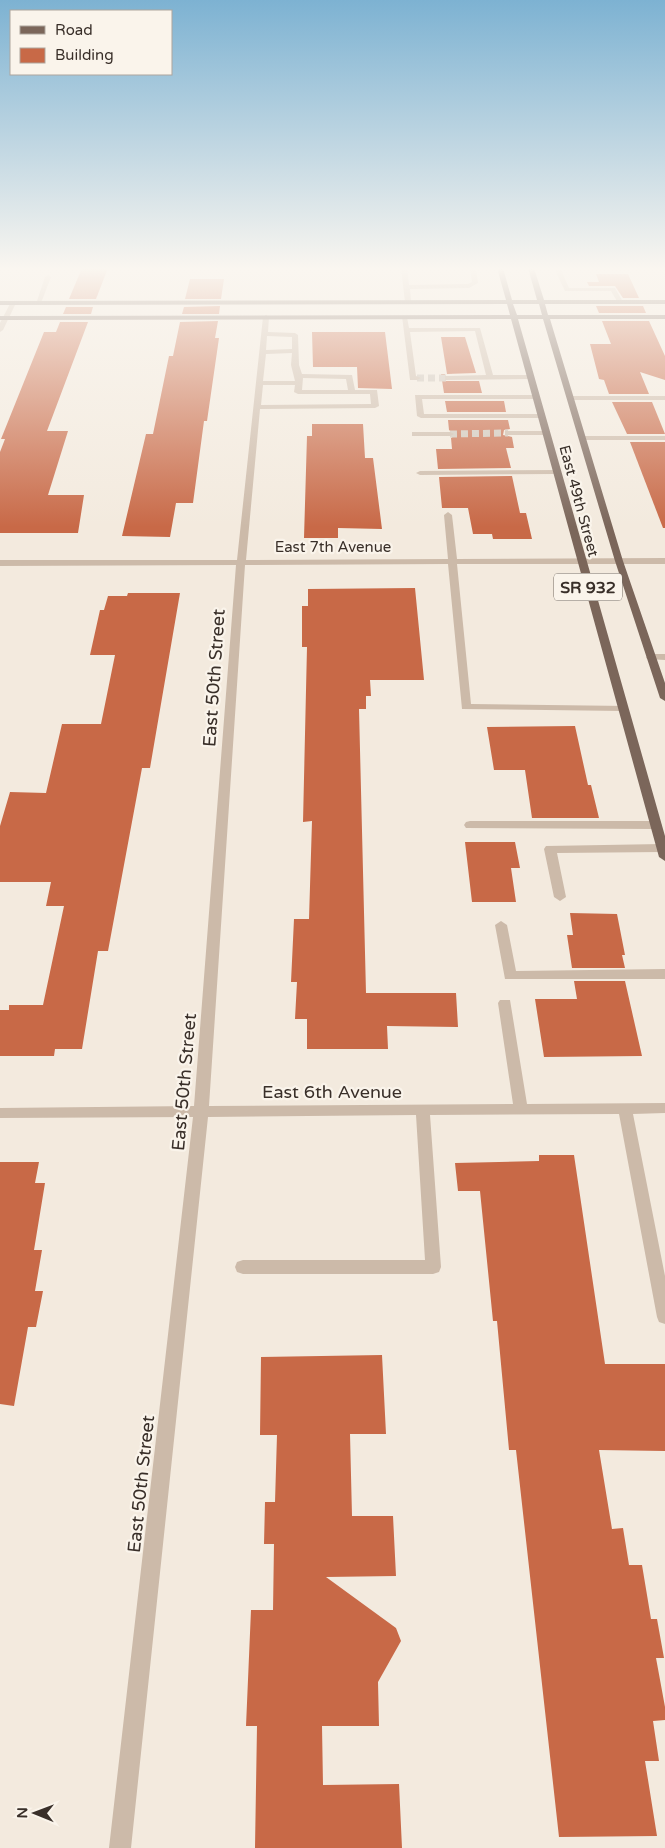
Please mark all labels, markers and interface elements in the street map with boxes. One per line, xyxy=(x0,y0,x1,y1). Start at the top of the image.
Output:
legend xyxy=(10,10,172,75)
text: Road xyxy=(55,21,93,39)
text: Building xyxy=(55,46,114,64)
street label: East 49th Street xyxy=(555,443,603,559)
street label: East 7th Avenue xyxy=(275,538,391,556)
road number: SR 932 xyxy=(554,574,622,600)
street label: East 50th Street xyxy=(198,608,230,748)
street label: East 50th Street xyxy=(167,1012,201,1152)
street label: East 6th Avenue xyxy=(262,1081,402,1103)
street label: East 50th Street xyxy=(123,1414,159,1554)
north arrow xyxy=(10,1788,60,1838)
text: N xyxy=(14,1807,31,1819)

